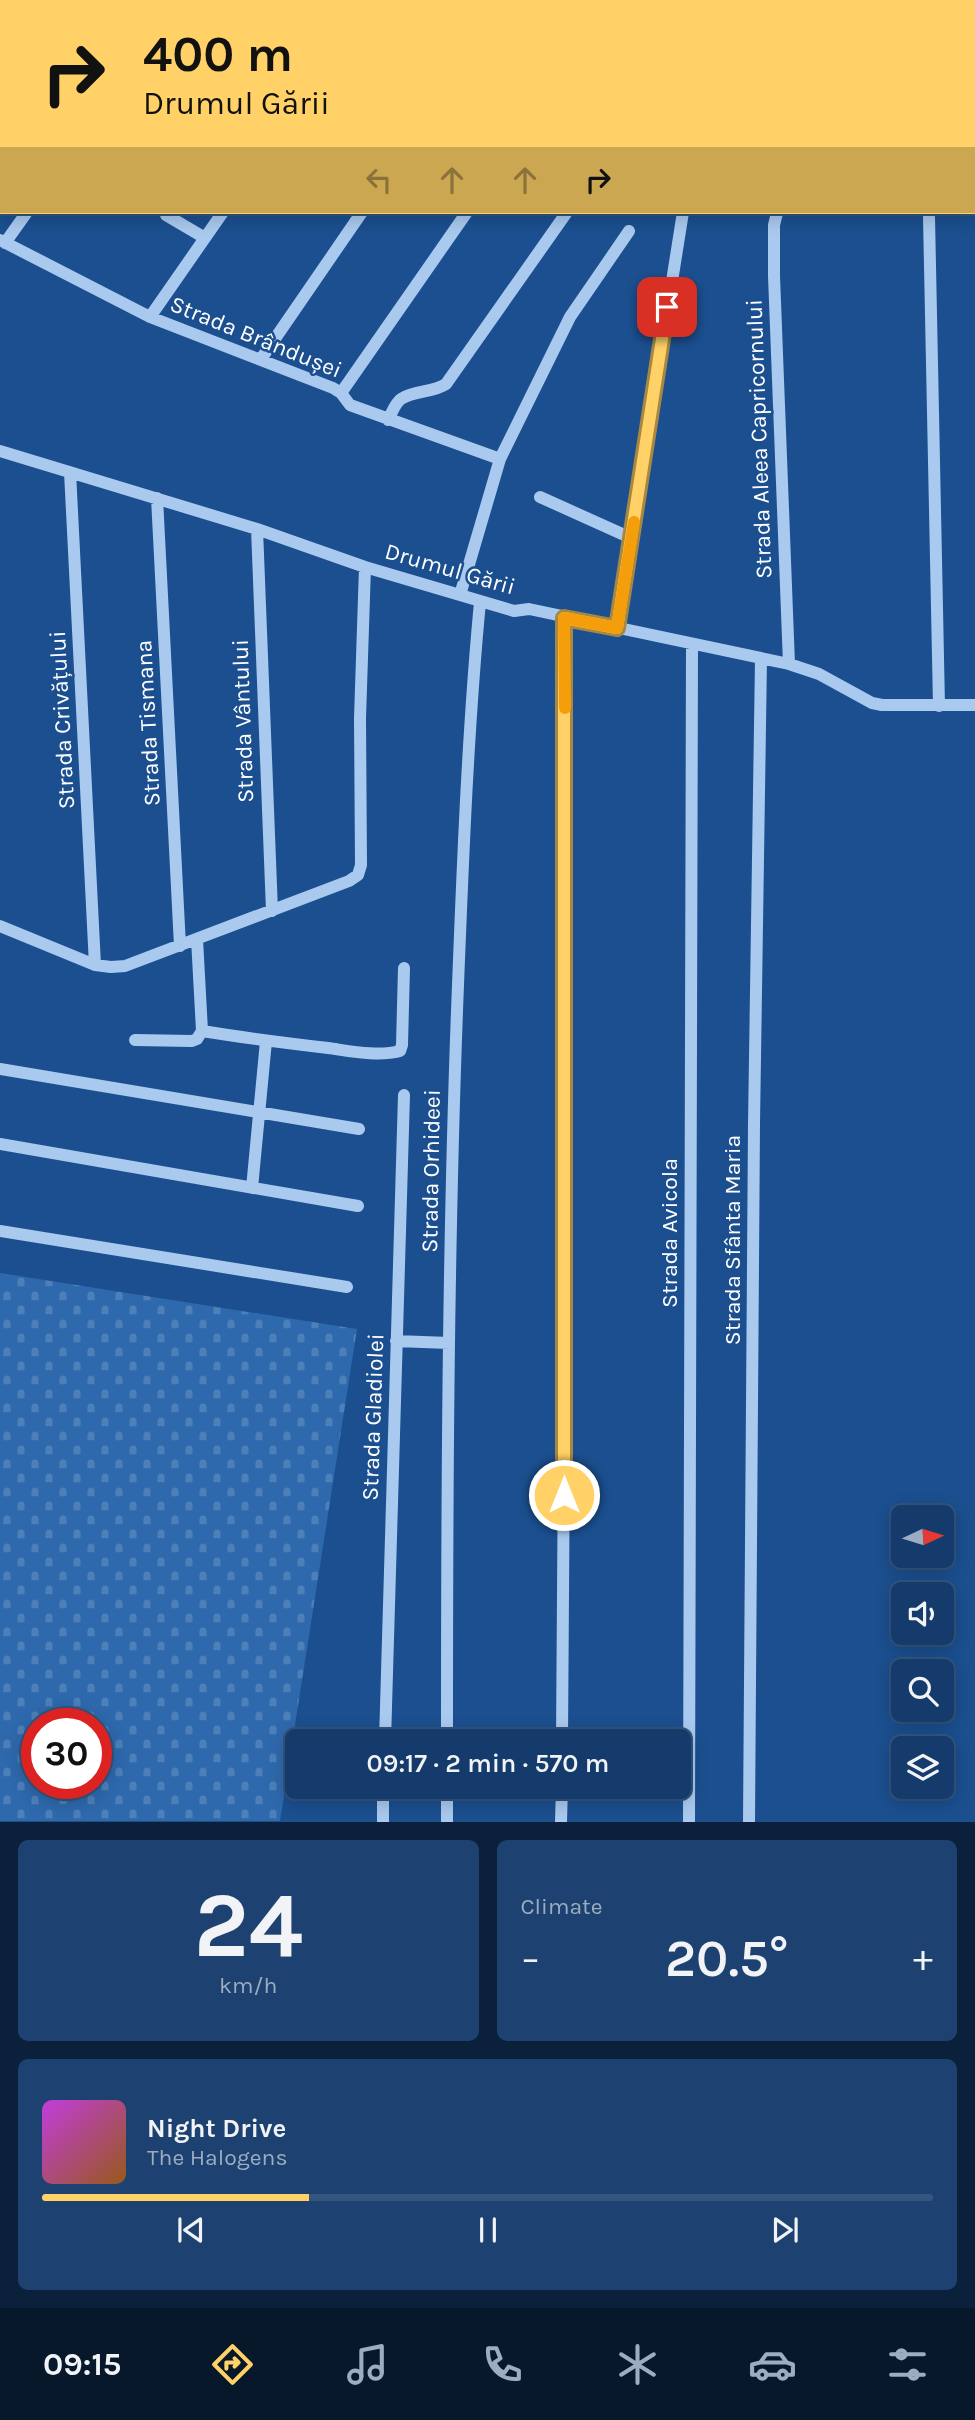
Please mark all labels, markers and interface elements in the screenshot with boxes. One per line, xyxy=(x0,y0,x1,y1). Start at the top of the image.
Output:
text: 400 m xyxy=(143,26,293,83)
icon: right xyxy=(28,28,119,119)
text: Drumul Gării xyxy=(143,85,330,122)
icon: left xyxy=(360,161,398,199)
icon: ahead xyxy=(433,161,471,199)
icon: ahead xyxy=(506,161,544,199)
icon: right xyxy=(579,161,617,199)
pin xyxy=(637,277,697,337)
icon: arrive xyxy=(648,288,686,326)
street label: Strada Brândușei xyxy=(166,290,346,384)
street label: Strada Aleea Capricornului xyxy=(741,299,777,579)
street label: Drumul Gării xyxy=(382,538,518,600)
street label: Strada Crivățului xyxy=(44,630,80,810)
street label: Strada Tismana xyxy=(130,639,166,807)
street label: Strada Vântului xyxy=(227,639,259,803)
street label: Strada Orhideei xyxy=(416,1089,446,1253)
street label: Strada Sfânta Maria xyxy=(719,1135,746,1345)
street label: Strada Avicola xyxy=(656,1158,683,1308)
street label: Strada Gladiolei xyxy=(357,1333,389,1501)
position arrow xyxy=(527,1458,601,1532)
north arrow xyxy=(891,1505,954,1568)
map controls xyxy=(891,1505,954,1799)
button: sound xyxy=(891,1582,954,1645)
button: search xyxy=(891,1659,954,1722)
speed limit sign: 30 xyxy=(21,1708,112,1799)
button: layers xyxy=(891,1736,954,1799)
text: 09:17 · 2 min · 570 m xyxy=(367,1748,609,1779)
text: 24 xyxy=(194,1873,303,1979)
text: Climate xyxy=(521,1893,603,1920)
text: 20.5° xyxy=(665,1928,789,1989)
text: − xyxy=(521,1936,540,1981)
text: + xyxy=(913,1936,933,1981)
text: km/h xyxy=(219,1972,277,1999)
text: Night Drive xyxy=(147,2113,286,2144)
text: The Halogens xyxy=(147,2144,287,2171)
icon: previous xyxy=(172,2211,210,2249)
icon: pause xyxy=(469,2211,507,2249)
icon: next xyxy=(766,2211,804,2249)
icon: directions xyxy=(208,2340,257,2389)
icon: music xyxy=(343,2340,392,2389)
icon: phone xyxy=(478,2340,527,2389)
icon: climate xyxy=(613,2340,662,2389)
icon: car xyxy=(748,2340,797,2389)
icon: filters xyxy=(883,2340,932,2389)
text: 09:15 xyxy=(43,2346,121,2383)

